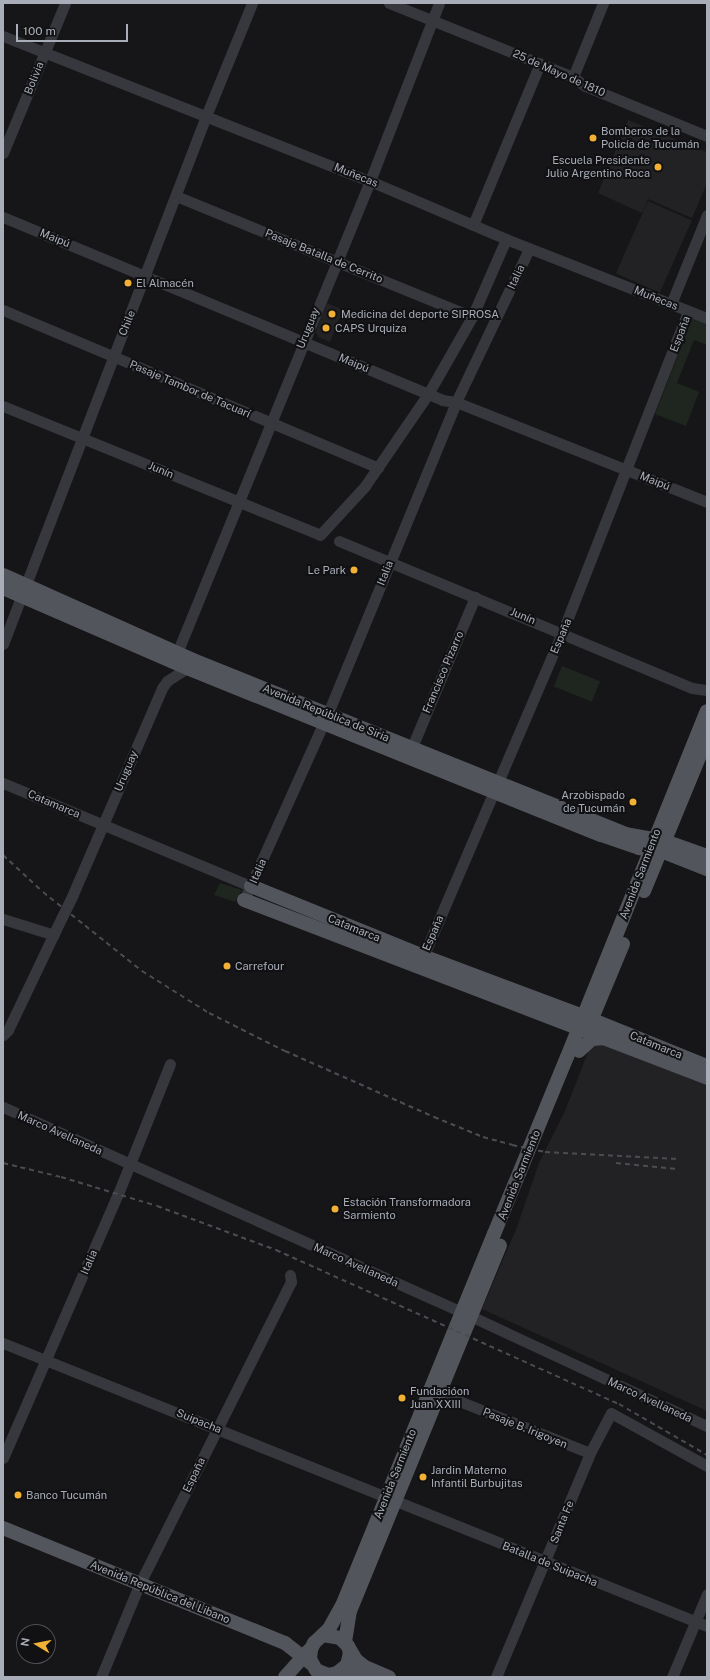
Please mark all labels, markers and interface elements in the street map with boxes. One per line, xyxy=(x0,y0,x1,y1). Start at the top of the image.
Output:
scale bar xyxy=(18,16,130,42)
text: 100 m xyxy=(23,24,56,38)
street label: 25 de Mayo de 1810 xyxy=(511,47,607,99)
street label: Bolivia xyxy=(22,60,46,96)
place label: Bomberos de la Policía de Tucumán xyxy=(601,125,700,151)
marker: Bomberos de la Policía de Tucumán xyxy=(588,133,598,143)
place label: Escuela Presidente Julio Argentino Roca xyxy=(546,154,650,180)
street label: Muñecas xyxy=(332,160,380,190)
marker: Escuela Presidente Julio Argentino Roca xyxy=(653,162,663,172)
street label: Maipú xyxy=(38,226,72,250)
street label: Pasaje Batalla de Cerrito xyxy=(263,226,385,286)
street label: Italia xyxy=(505,263,527,291)
place label: El Almacén xyxy=(136,276,194,290)
marker: El Almacén xyxy=(123,278,133,288)
street label: Muñecas xyxy=(632,283,680,313)
street label: Uruguay xyxy=(294,305,322,351)
place label: Medicina del deporte SIPROSA xyxy=(341,307,499,321)
street label: Chile xyxy=(116,308,138,338)
marker: Medicina del deporte SIPROSA xyxy=(326,308,338,320)
street label: España xyxy=(667,314,693,354)
place label: CAPS Urquiza xyxy=(335,321,406,335)
marker: CAPS Urquiza xyxy=(320,322,332,334)
street label: Maipú xyxy=(337,351,371,375)
street label: Pasaje Tambor de Tacuarí xyxy=(127,357,253,421)
street label: Junín xyxy=(146,459,176,481)
street label: Maipú xyxy=(638,469,672,493)
street label: Italia xyxy=(374,559,396,587)
place label: Le Park xyxy=(308,563,346,577)
marker: Le Park xyxy=(349,565,359,575)
street label: Junín xyxy=(508,605,538,627)
street label: España xyxy=(548,616,574,656)
street label: Francisco Pizarro xyxy=(420,629,466,715)
street label: Avenida República de Siria xyxy=(261,681,391,745)
street label: Uruguay xyxy=(111,749,141,793)
street label: Catamarca xyxy=(26,787,82,821)
place label: Arzobispado de Tucumán xyxy=(561,789,625,815)
marker: Arzobispado de Tucumán xyxy=(628,797,638,807)
street label: Avenida Sarmiento xyxy=(617,827,663,921)
street label: Italia xyxy=(247,857,269,885)
street label: Catamarca xyxy=(326,911,382,945)
street label: España xyxy=(420,913,446,953)
place label: Carrefour xyxy=(235,959,284,973)
marker: Carrefour xyxy=(222,961,232,971)
street label: Catamarca xyxy=(628,1028,684,1062)
street label: Marco Avellaneda xyxy=(16,1108,104,1158)
street label: Avenida Sarmiento xyxy=(495,1128,543,1222)
place label: Estación Transformadora Sarmiento xyxy=(343,1196,471,1222)
marker: Estación Transformadora Sarmiento xyxy=(330,1204,340,1214)
street label: Marco Avellaneda xyxy=(312,1240,400,1290)
street label: Italia xyxy=(78,1248,100,1276)
street label: Marco Avellaneda xyxy=(606,1375,694,1425)
place label: Fundacióon Juan XXIII xyxy=(410,1385,469,1411)
marker: Fundacióon Juan XXIII xyxy=(397,1393,407,1403)
street label: Pasaje B. Irigoyen xyxy=(481,1405,569,1451)
street label: Suipacha xyxy=(175,1406,223,1436)
street label: Avenida Sarmiento xyxy=(371,1427,419,1521)
street label: España xyxy=(180,1455,208,1495)
place label: Jardin Materno Infantil Burbujitas xyxy=(431,1464,523,1490)
marker: Jardin Materno Infantil Burbujitas xyxy=(418,1472,428,1482)
place label: Banco Tucumán xyxy=(26,1488,107,1502)
marker: Banco Tucumán xyxy=(13,1490,23,1500)
street label: Santa Fe xyxy=(547,1499,577,1545)
street label: Batalla de Suipacha xyxy=(500,1539,600,1589)
street label: Avenida República del Libano xyxy=(88,1558,232,1626)
north arrow xyxy=(16,1624,56,1664)
text: N xyxy=(19,1637,32,1647)

